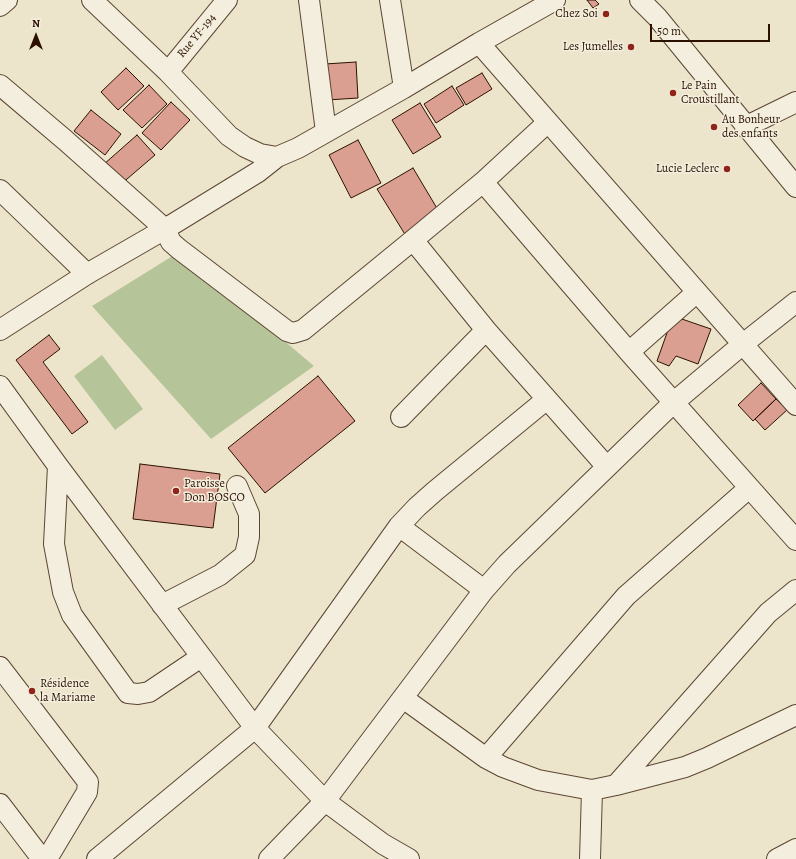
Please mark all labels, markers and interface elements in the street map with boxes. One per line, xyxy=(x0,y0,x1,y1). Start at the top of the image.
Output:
place label: Chez Soi xyxy=(555,7,598,21)
marker: Chez Soi xyxy=(601,9,611,19)
street label: Rue YF-194 xyxy=(174,11,220,61)
north arrow xyxy=(16,16,56,56)
text: N xyxy=(32,16,40,31)
scale bar xyxy=(652,16,772,42)
text: 50 m xyxy=(657,23,681,39)
place label: Les Jumelles xyxy=(563,40,623,54)
marker: Les Jumelles xyxy=(626,42,636,52)
place label: Le Pain Croustillant xyxy=(681,79,739,107)
marker: Le Pain Croustillant xyxy=(668,88,678,98)
place label: Au Bonheur des enfants xyxy=(722,113,780,141)
marker: Au Bonheur des enfants xyxy=(709,122,719,132)
place label: Lucie Leclerc xyxy=(656,162,719,176)
marker: Lucie Leclerc xyxy=(722,164,732,174)
place label: Paroisse Don BOSCO xyxy=(184,477,245,505)
marker: Paroisse Don BOSCO xyxy=(171,486,181,496)
place label: Résidence la Mariame xyxy=(40,677,95,705)
marker: Résidence la Mariame xyxy=(27,686,37,696)

